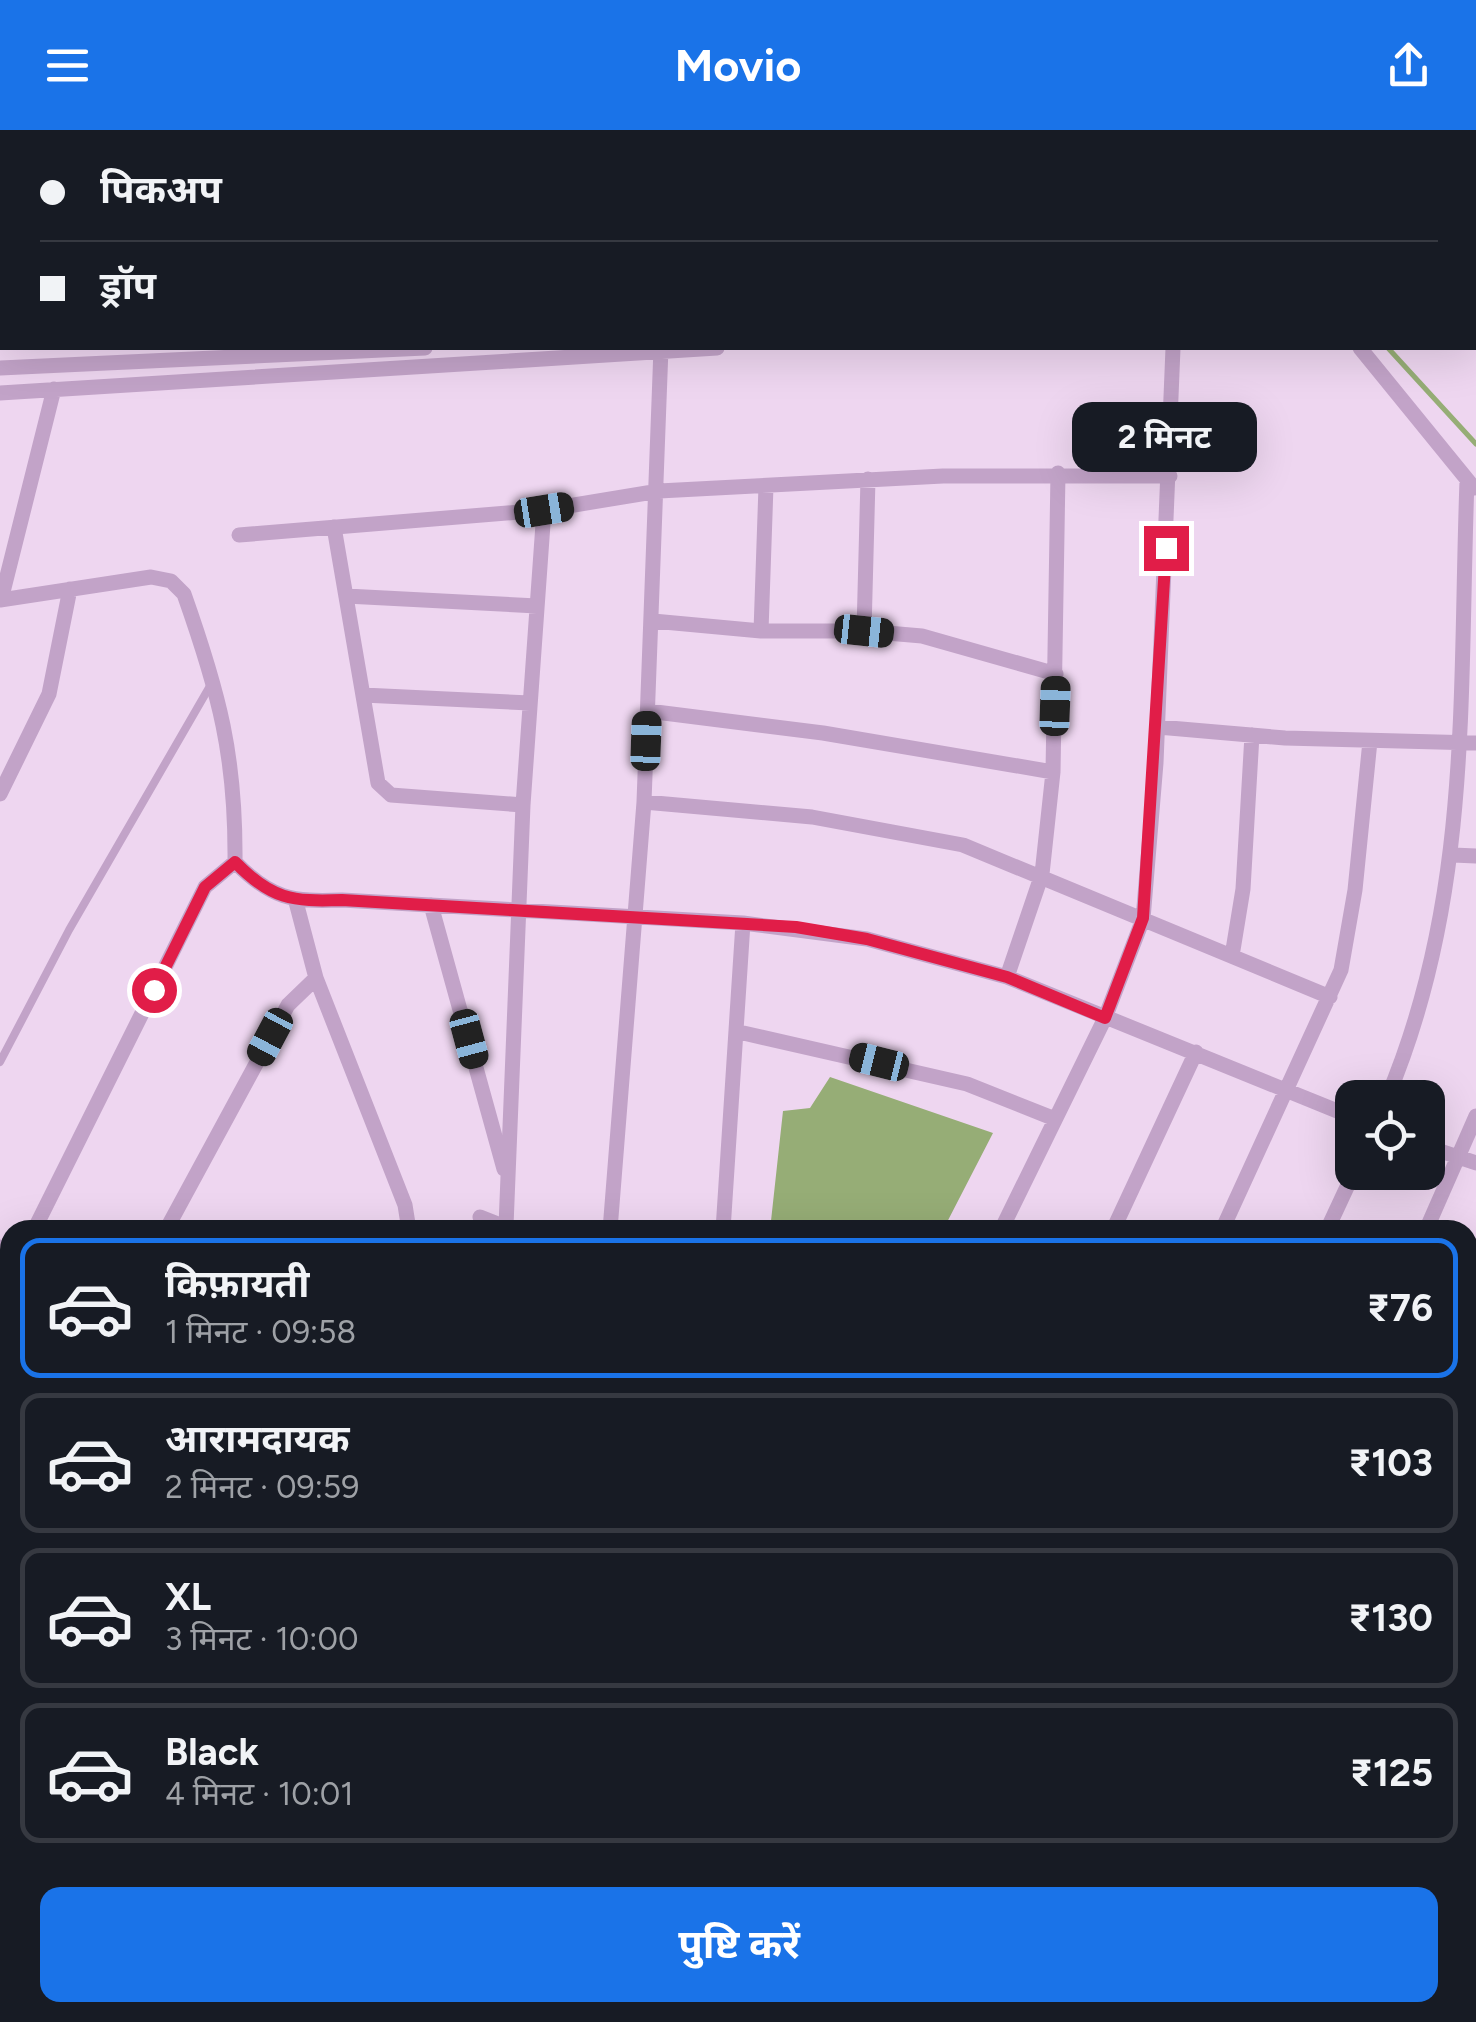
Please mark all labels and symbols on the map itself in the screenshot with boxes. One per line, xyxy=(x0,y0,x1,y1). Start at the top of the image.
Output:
callout: 2 मिनट xyxy=(1074,403,1258,473)
car xyxy=(512,490,576,530)
route end xyxy=(1144,526,1189,571)
car xyxy=(833,613,895,649)
car xyxy=(1039,675,1071,737)
car xyxy=(630,710,662,772)
route start xyxy=(132,968,177,1013)
car xyxy=(243,1003,297,1071)
car xyxy=(447,1006,491,1072)
car xyxy=(846,1040,912,1084)

